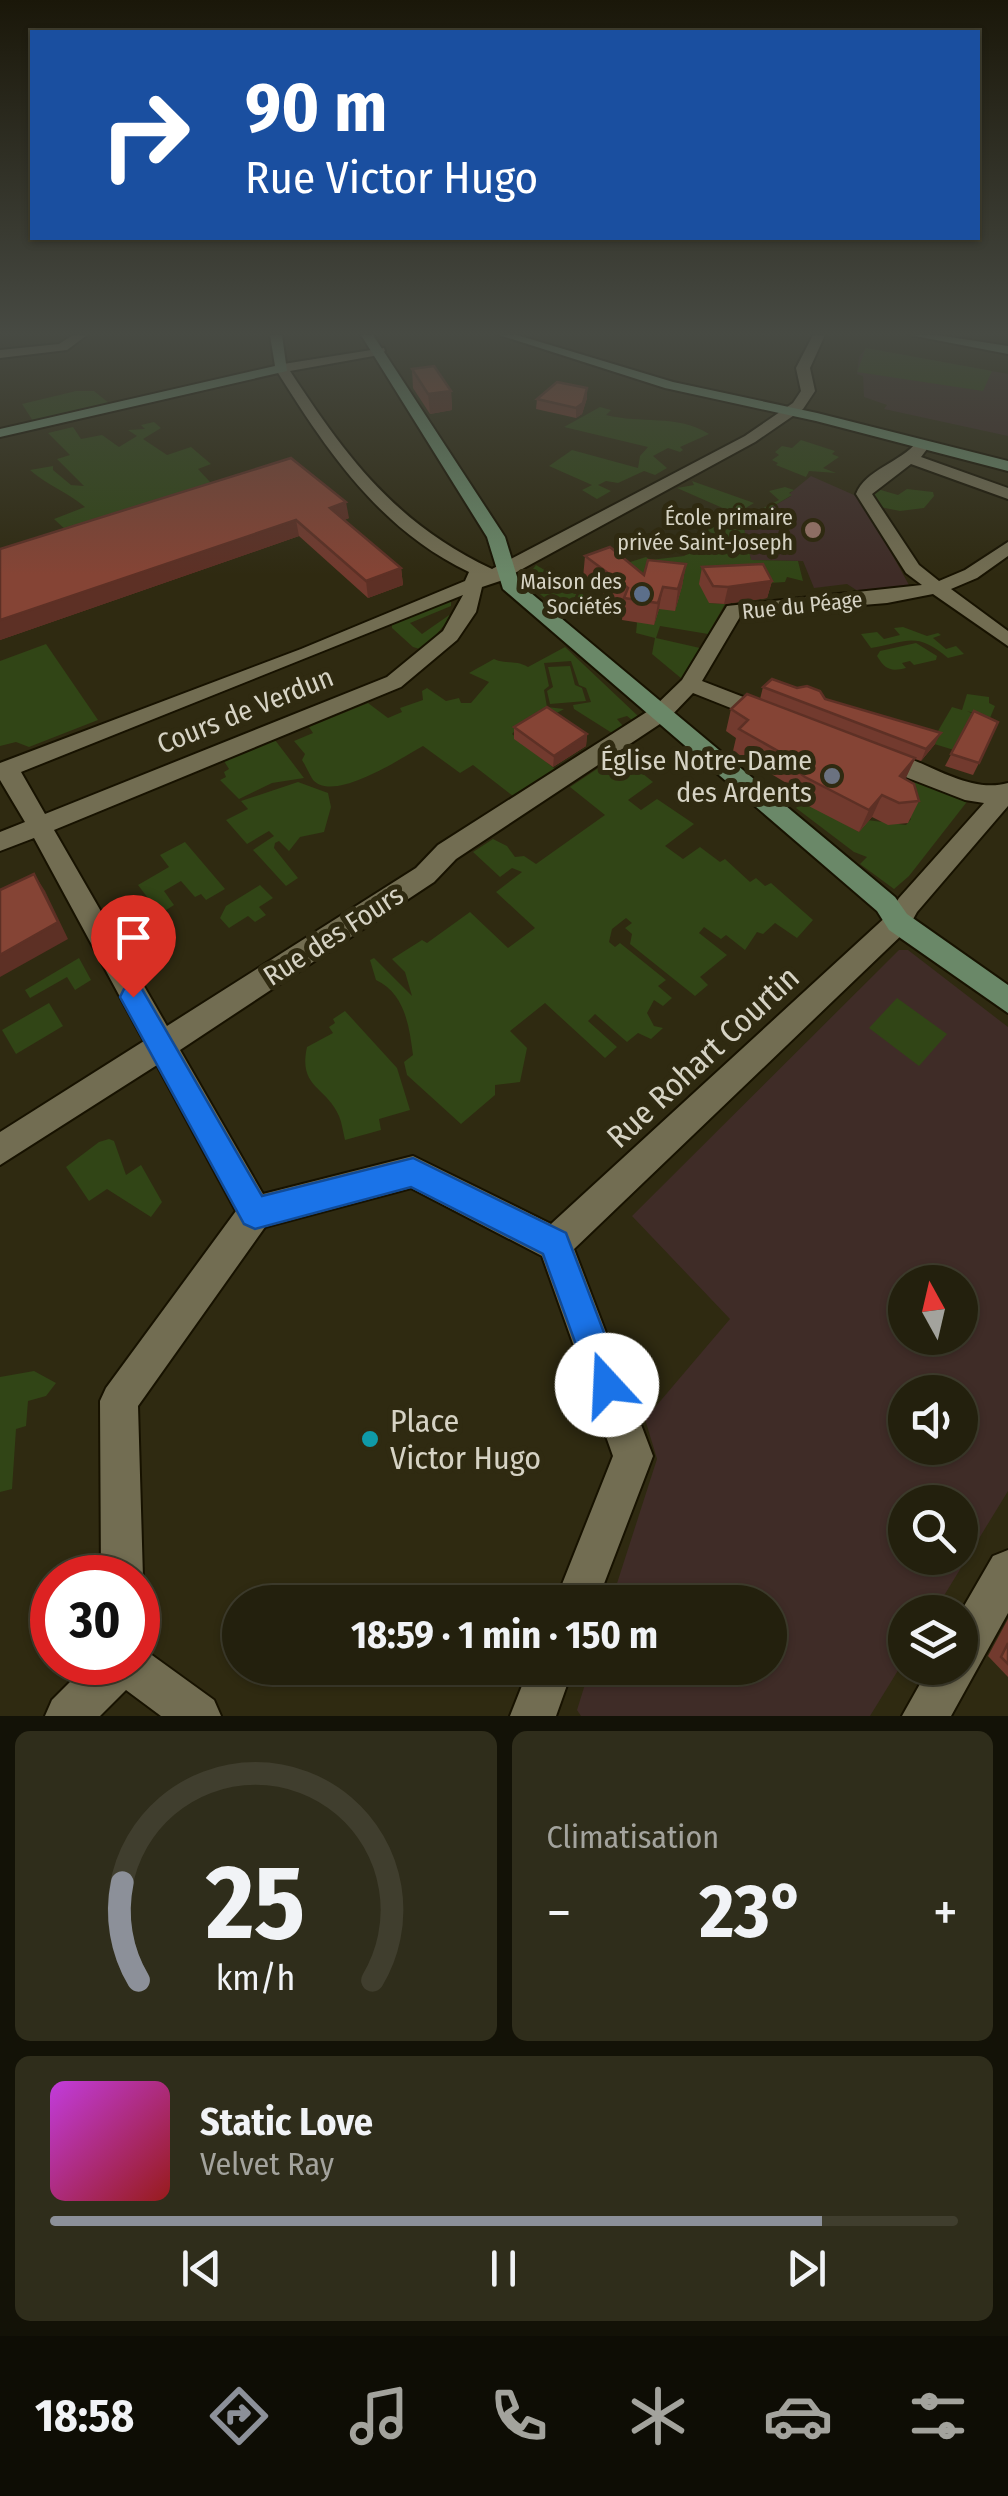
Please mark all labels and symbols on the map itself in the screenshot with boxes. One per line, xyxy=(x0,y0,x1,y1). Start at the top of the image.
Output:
place label: École primaire privée Saint-Joseph xyxy=(617,504,793,556)
marker: École primaire privée Saint-Joseph xyxy=(802,519,824,541)
place label: Maison des Sociétés xyxy=(520,568,622,620)
marker: Maison des Sociétés xyxy=(631,583,653,605)
street label: Rue du Péage xyxy=(741,586,864,625)
street label: Cours de Verdun xyxy=(152,660,338,761)
place label: Église Notre-Dame des Ardents xyxy=(600,744,812,809)
marker: Église Notre-Dame des Ardents xyxy=(821,765,843,787)
street label: Rue des Fours xyxy=(257,878,409,993)
pin xyxy=(91,895,176,998)
street label: Rue Rohart Courtin xyxy=(599,958,807,1156)
north arrow xyxy=(888,1265,978,1355)
position arrow xyxy=(555,1333,659,1437)
place label: Place Victor Hugo xyxy=(390,1402,541,1477)
marker: Place Victor Hugo xyxy=(359,1428,381,1450)
speed limit sign: 30 xyxy=(30,1555,160,1685)

